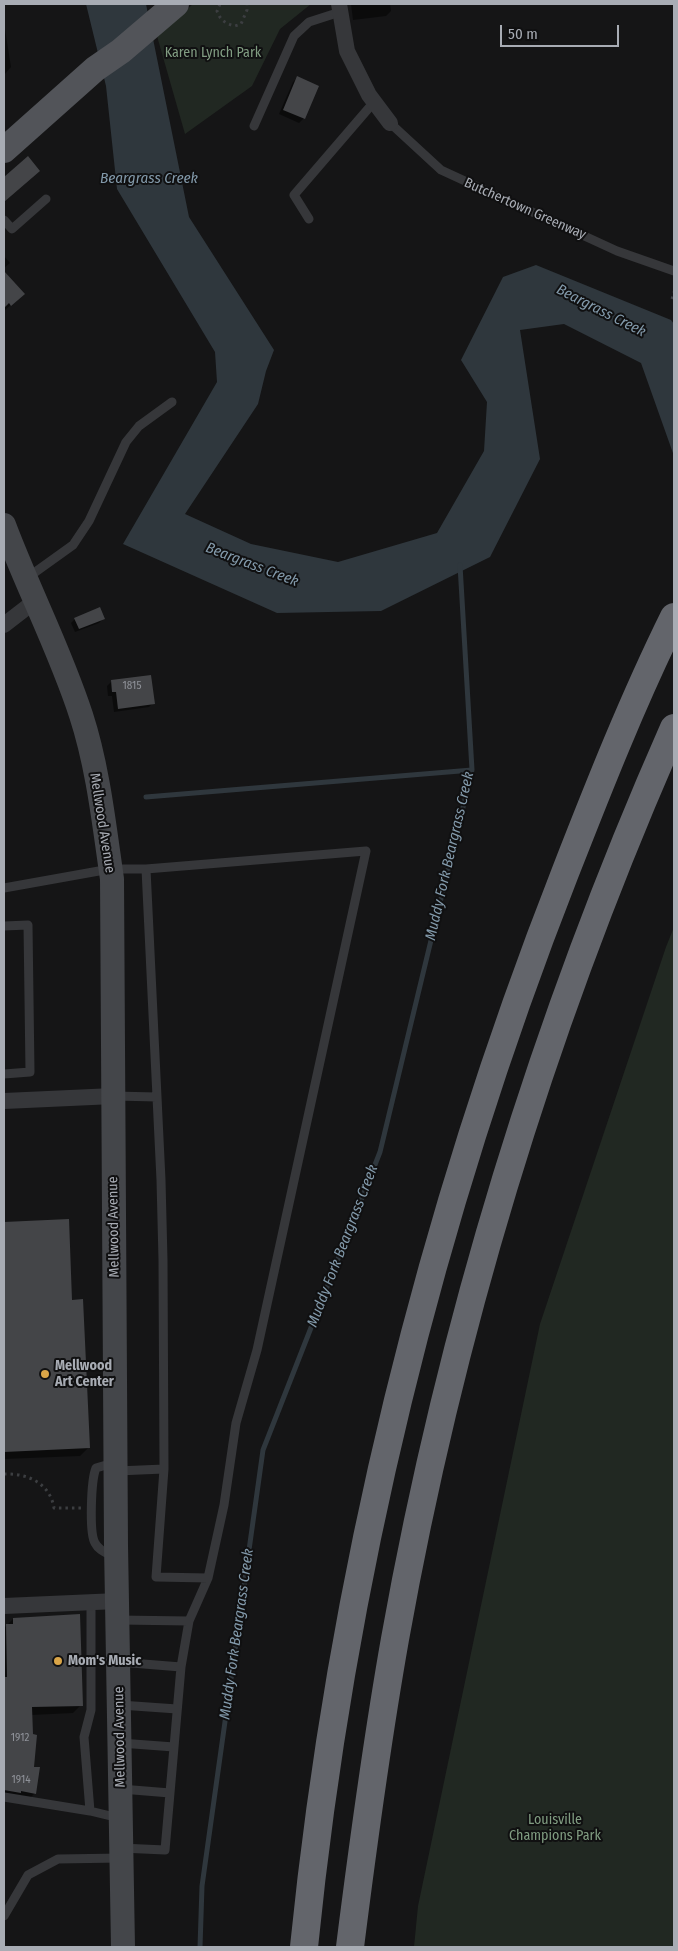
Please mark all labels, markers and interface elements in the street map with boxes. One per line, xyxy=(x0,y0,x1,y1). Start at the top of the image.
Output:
scale bar xyxy=(503,15,622,47)
text: 50 m xyxy=(508,25,538,43)
park label: Karen Lynch Park xyxy=(165,45,261,61)
water label: Beargrass Creek xyxy=(100,170,198,188)
street label: Butchertown Greenway xyxy=(461,175,589,243)
water label: Beargrass Creek xyxy=(553,281,649,341)
water label: Beargrass Creek xyxy=(203,539,301,591)
house number: 1815 xyxy=(123,679,141,693)
water label: Muddy Fork Beargrass Creek xyxy=(422,770,478,942)
street label: Mellwood Avenue xyxy=(86,772,118,874)
water label: Muddy Fork Beargrass Creek xyxy=(304,1162,382,1330)
street label: Mellwood Avenue xyxy=(105,1176,123,1278)
place label: Mellwood Art Center xyxy=(55,1358,114,1390)
marker: Mellwood Art Center xyxy=(39,1368,51,1380)
water label: Muddy Fork Beargrass Creek xyxy=(216,1547,258,1721)
place label: Mom's Music xyxy=(68,1653,141,1669)
marker: Mom's Music xyxy=(52,1655,64,1667)
street label: Mellwood Avenue xyxy=(111,1686,129,1788)
house number: 1912 xyxy=(11,1731,29,1745)
house number: 1914 xyxy=(11,1773,31,1787)
park label: Louisville Champions Park xyxy=(509,1812,601,1844)

